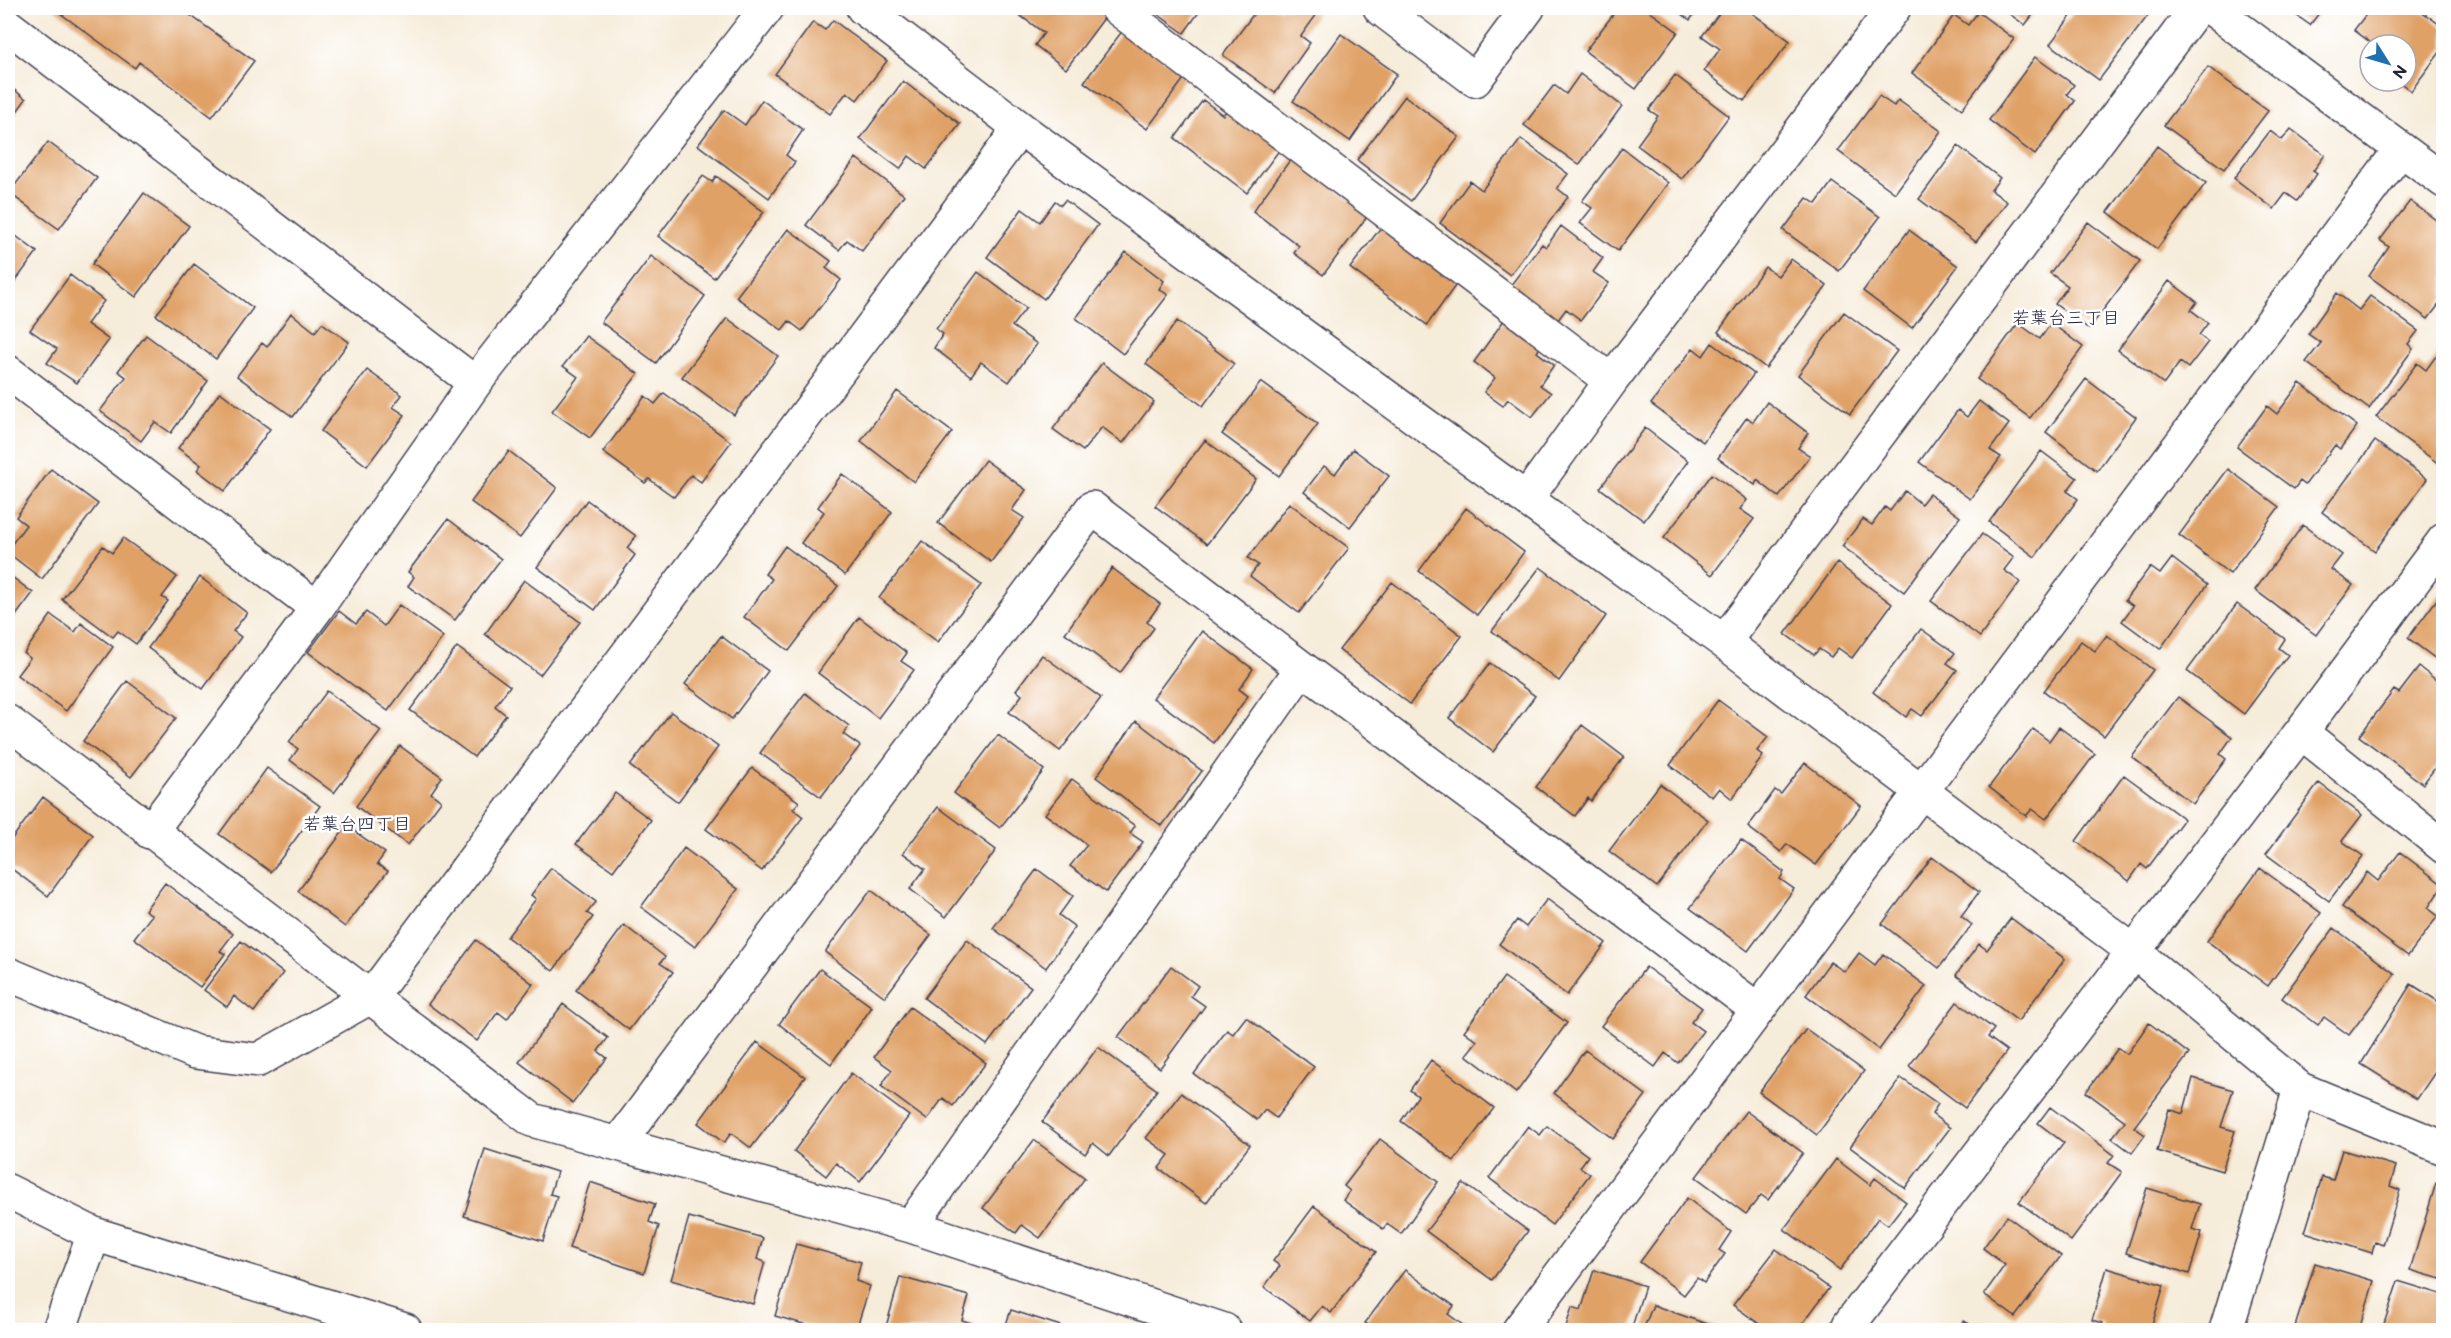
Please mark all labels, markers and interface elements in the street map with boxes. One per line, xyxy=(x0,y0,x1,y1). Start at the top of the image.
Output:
north arrow xyxy=(2358,33,2418,93)
text: N xyxy=(2388,61,2410,82)
district label: 若葉台三丁目 xyxy=(2012,308,2120,329)
district label: 若葉台四丁目 xyxy=(303,814,411,835)

